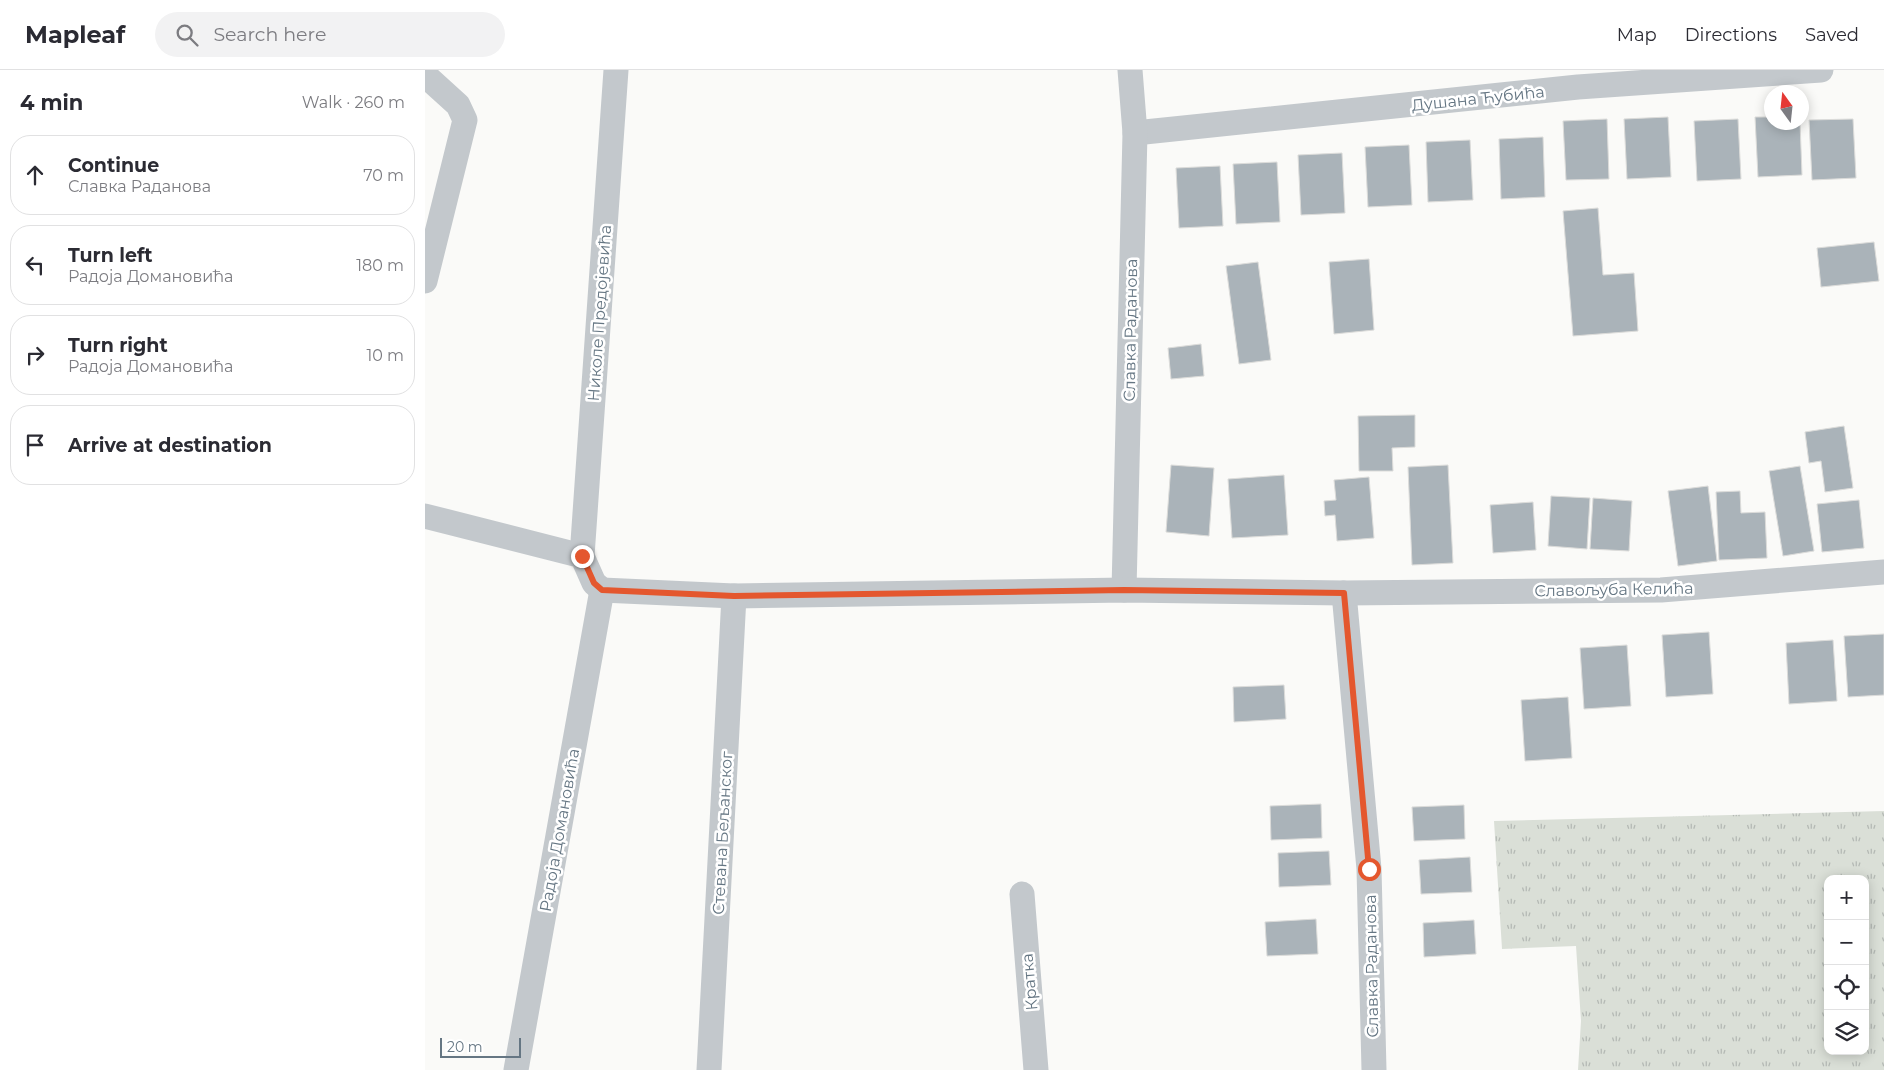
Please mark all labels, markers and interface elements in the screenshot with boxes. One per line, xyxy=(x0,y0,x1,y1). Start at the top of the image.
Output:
search box xyxy=(155,12,505,57)
text: Mapleaf xyxy=(25,20,125,49)
icon: search xyxy=(173,21,201,49)
text: Search here xyxy=(213,23,326,46)
text: Map xyxy=(1617,24,1657,46)
text: Directions xyxy=(1685,24,1777,46)
text: Saved xyxy=(1805,24,1859,46)
street label: Душана Ћубића xyxy=(1411,82,1545,115)
north arrow xyxy=(1764,85,1809,130)
text: 4 min xyxy=(20,90,83,115)
text: Walk · 260 m xyxy=(302,93,405,112)
text: Continue xyxy=(68,154,159,177)
icon: ahead xyxy=(21,161,49,189)
text: 70 m xyxy=(363,166,404,185)
text: Славка Раданова xyxy=(68,177,211,196)
street label: Николе Предојевића xyxy=(584,224,615,402)
text: Turn left xyxy=(68,244,153,267)
icon: left xyxy=(21,251,49,279)
text: 180 m xyxy=(356,256,404,275)
street label: Славка Раданова xyxy=(1120,258,1141,402)
text: Радоја Домановића xyxy=(68,267,233,286)
text: Turn right xyxy=(68,334,168,357)
icon: right xyxy=(21,341,49,369)
text: 10 m xyxy=(366,346,404,365)
text: Радоја Домановића xyxy=(68,357,233,376)
icon: arrive xyxy=(21,431,49,459)
text: Arrive at destination xyxy=(68,434,272,457)
route end xyxy=(571,545,594,568)
street label: Славољуба Келића xyxy=(1534,579,1694,600)
street label: Радоја Домановића xyxy=(536,747,583,913)
street label: Стевана Бељанског xyxy=(709,750,736,915)
route start xyxy=(1358,858,1381,881)
map controls xyxy=(1824,875,1869,1055)
button: + xyxy=(1824,875,1869,920)
street label: Славка Раданова xyxy=(1361,894,1382,1038)
button: − xyxy=(1824,920,1869,965)
street label: Кратка xyxy=(1018,953,1041,1011)
button: locate xyxy=(1824,965,1869,1010)
button: layers xyxy=(1824,1010,1869,1055)
scale bar xyxy=(440,1035,521,1058)
text: 20 m xyxy=(447,1038,483,1056)

